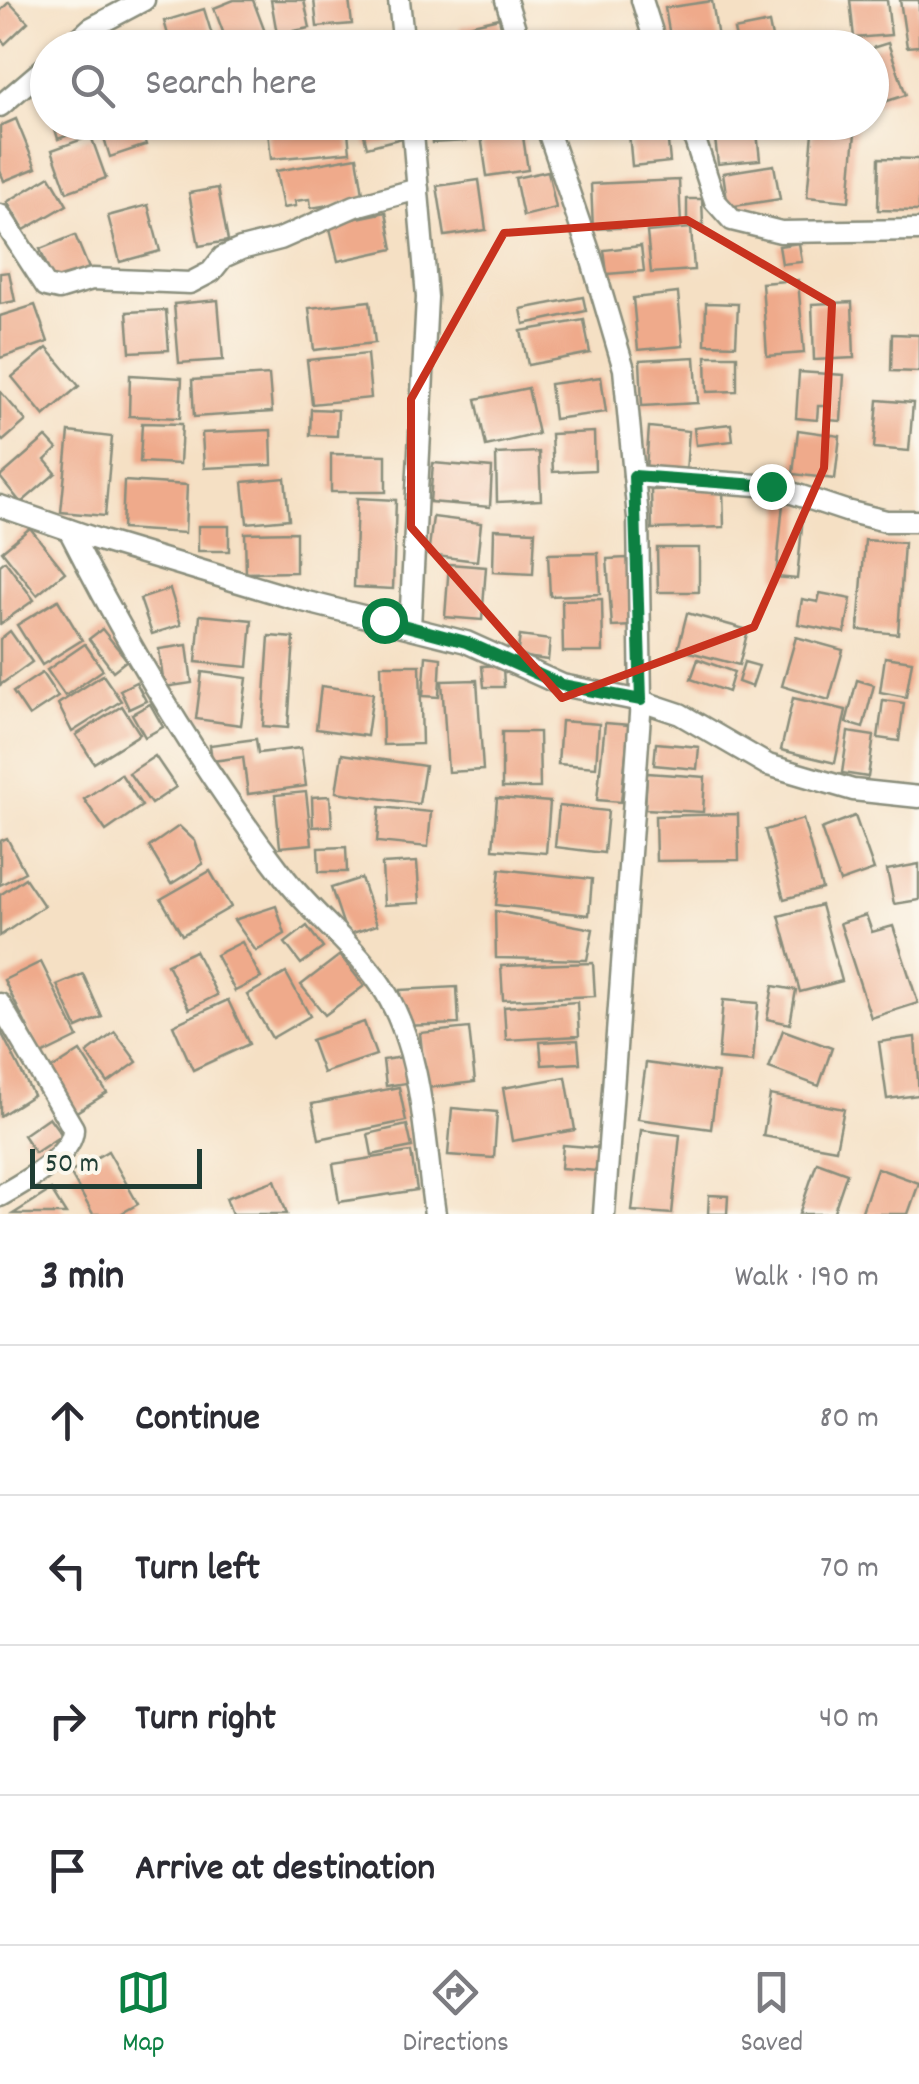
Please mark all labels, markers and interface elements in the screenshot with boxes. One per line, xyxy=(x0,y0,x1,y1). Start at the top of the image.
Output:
search box xyxy=(30,30,889,140)
icon: search xyxy=(65,58,120,113)
text: Search here xyxy=(145,58,317,113)
route end xyxy=(749,464,795,510)
route start xyxy=(362,598,408,644)
scale bar xyxy=(30,1144,202,1188)
text: 50 m xyxy=(45,1146,99,1186)
text: 3 min xyxy=(40,1249,124,1309)
text: Walk · 190 m xyxy=(734,1256,879,1302)
icon: ahead xyxy=(40,1393,95,1448)
text: Continue xyxy=(135,1393,260,1448)
text: 80 m xyxy=(819,1397,879,1443)
icon: left xyxy=(40,1543,95,1598)
text: Turn left xyxy=(135,1543,260,1598)
text: 70 m xyxy=(820,1547,879,1593)
icon: right xyxy=(40,1693,95,1748)
text: Turn right xyxy=(135,1693,276,1748)
text: 40 m xyxy=(819,1697,879,1743)
icon: arrive xyxy=(40,1843,95,1898)
text: Arrive at destination xyxy=(135,1843,435,1898)
tab: Map xyxy=(116,1965,171,2065)
tab: Directions xyxy=(403,1965,509,2065)
tab: Saved xyxy=(741,1965,803,2065)

